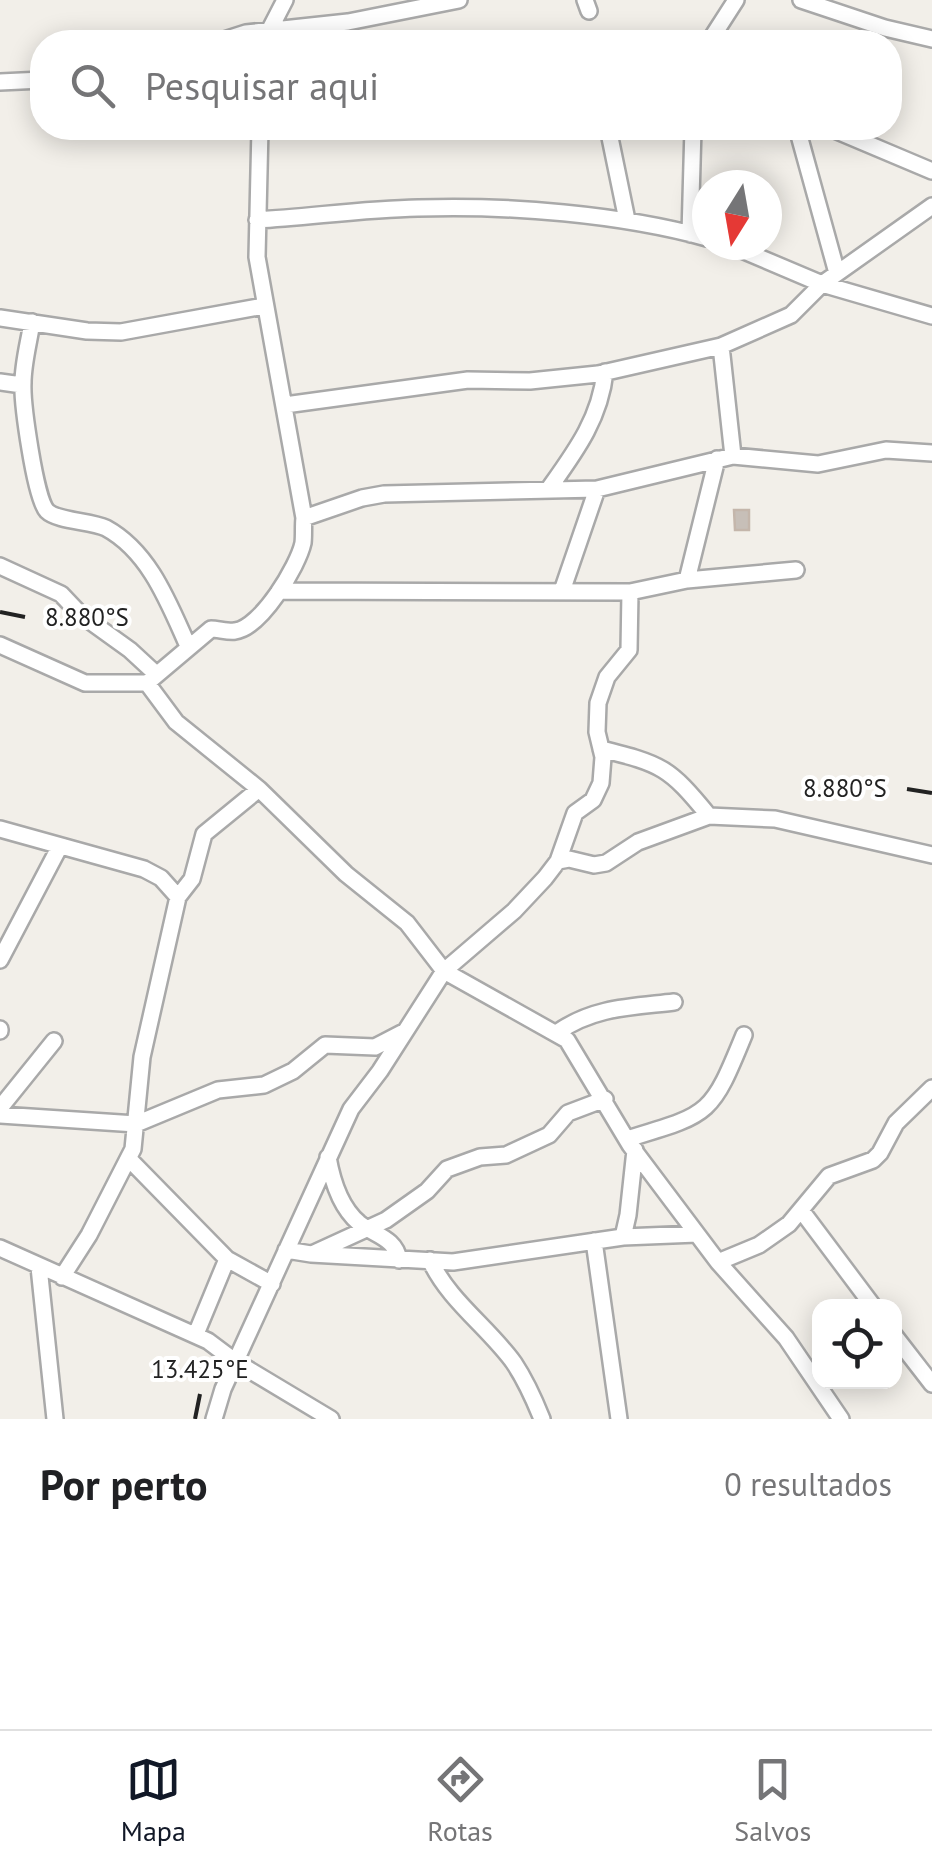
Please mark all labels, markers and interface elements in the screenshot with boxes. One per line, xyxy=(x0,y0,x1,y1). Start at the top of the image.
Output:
search box xyxy=(30,30,902,140)
icon: search xyxy=(65,58,120,113)
text: Pesquisar aqui xyxy=(145,61,379,110)
north arrow xyxy=(692,170,782,260)
text: 8.880°S xyxy=(45,601,129,633)
text: 8.880°S xyxy=(803,772,887,804)
map controls xyxy=(812,1299,902,1389)
button: locate xyxy=(812,1299,902,1389)
text: 13.425°E xyxy=(151,1353,249,1385)
text: Por perto xyxy=(40,1457,207,1512)
text: 0 resultados xyxy=(724,1463,892,1505)
tab: Mapa xyxy=(121,1752,186,1849)
tab: Rotas xyxy=(427,1752,493,1849)
tab: Salvos xyxy=(734,1752,811,1849)

